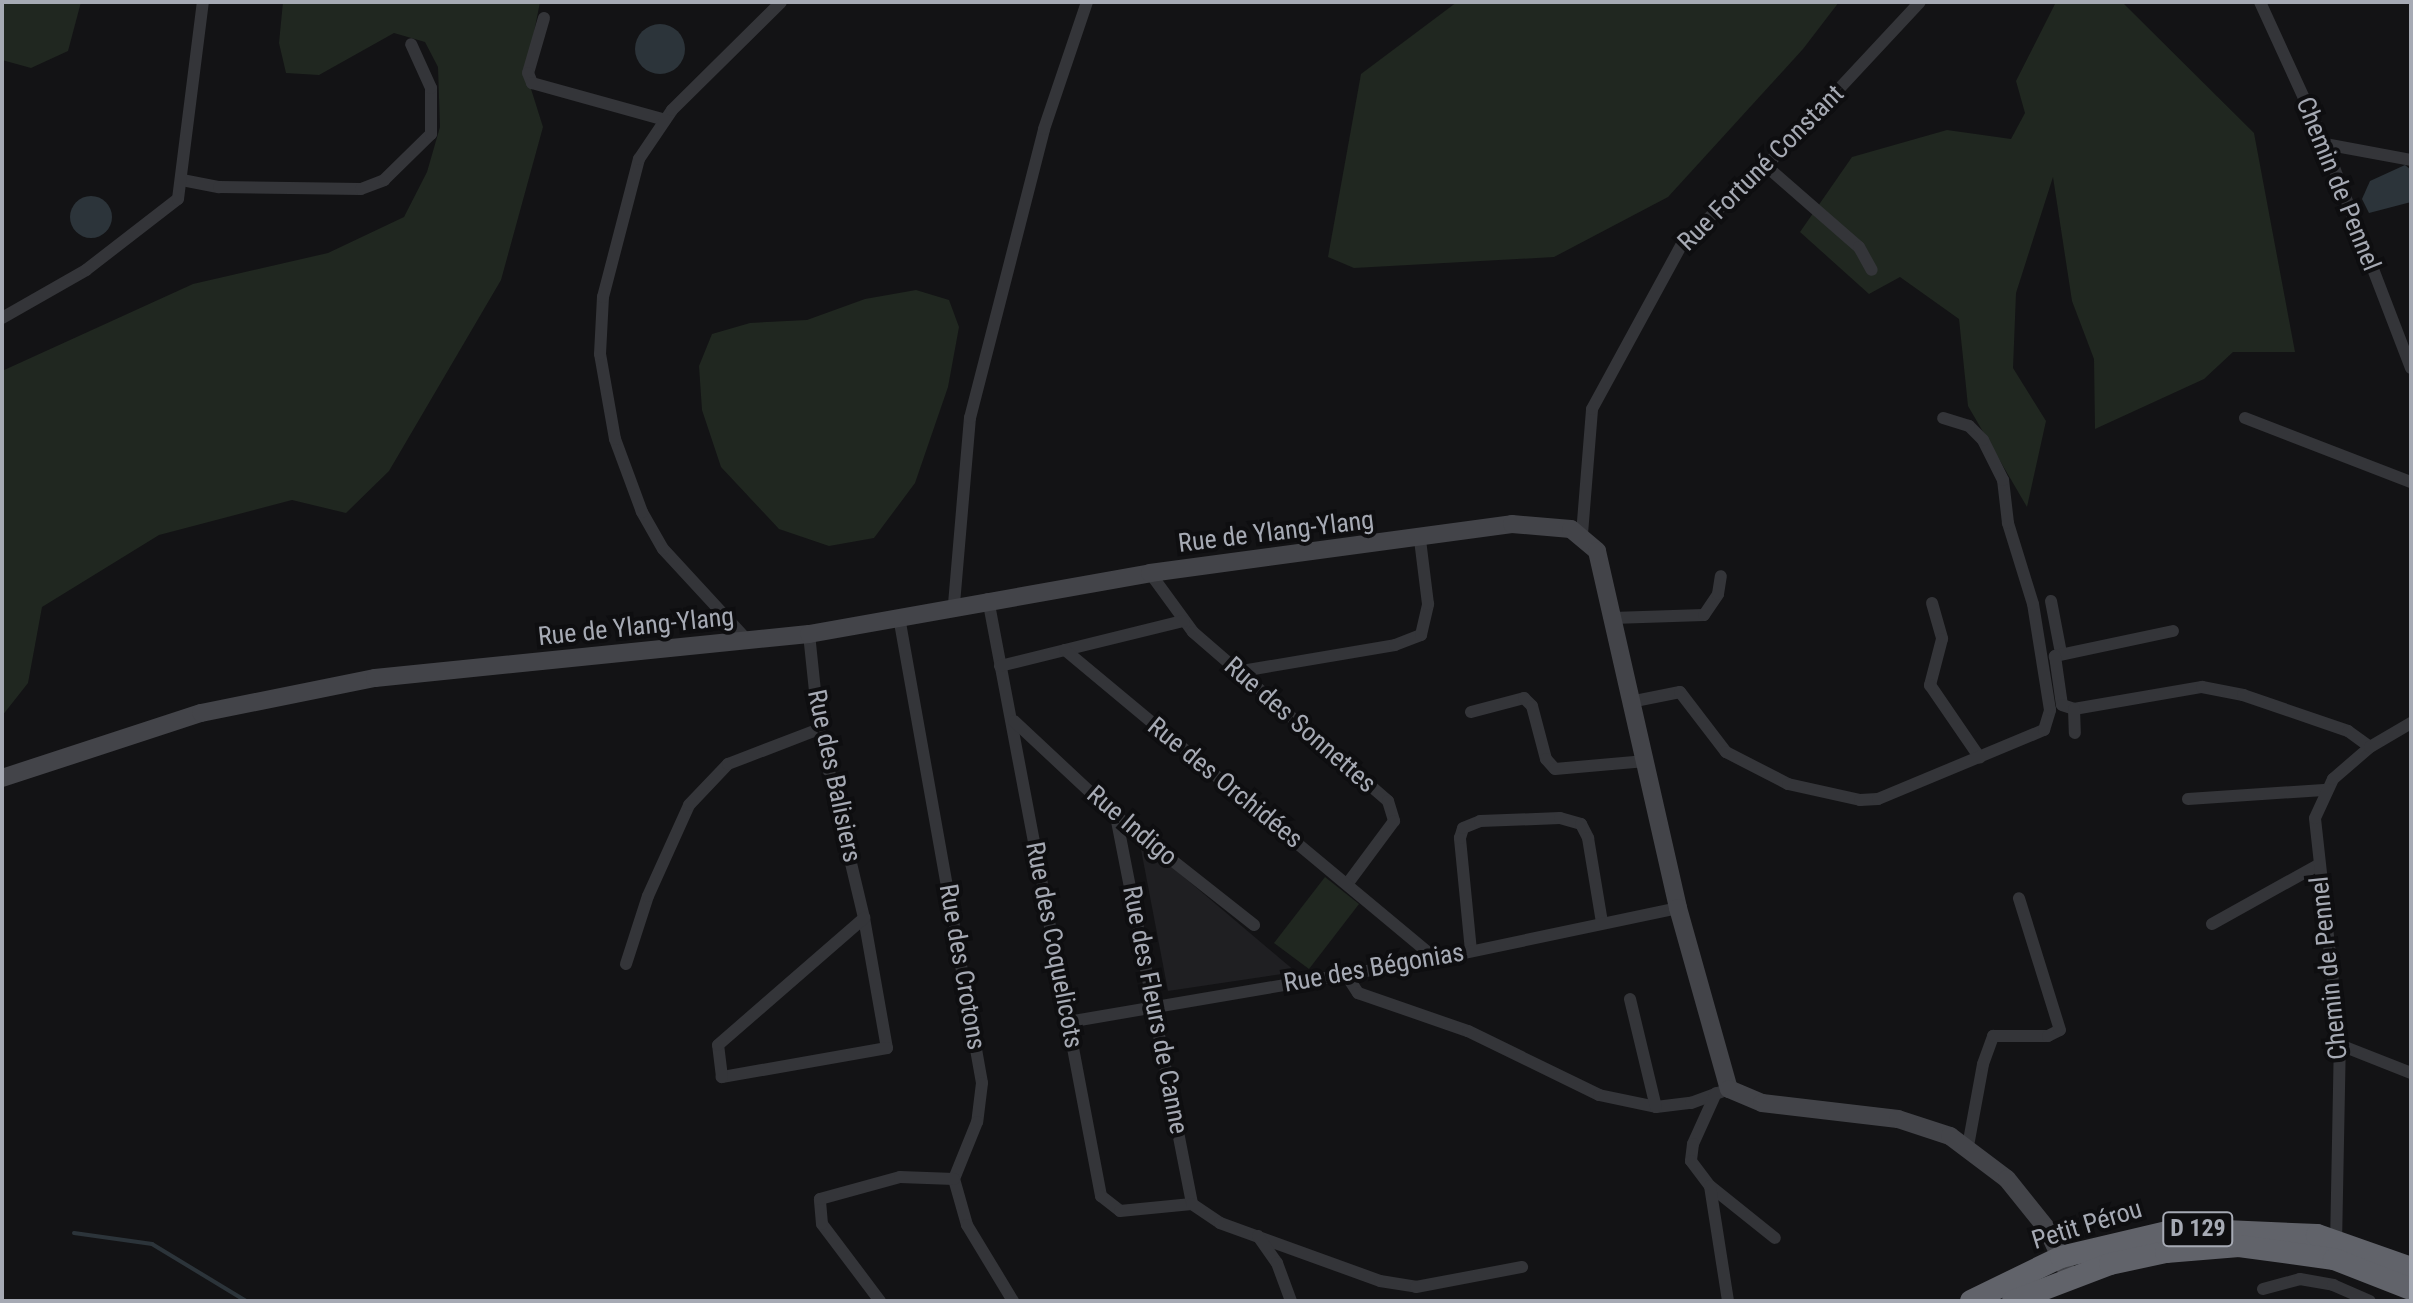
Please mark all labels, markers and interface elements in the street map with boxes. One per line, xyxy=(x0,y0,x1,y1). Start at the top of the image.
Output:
street label: Rue Fortuné Constant xyxy=(1671,78,1851,258)
street label: Chemin de Pennel xyxy=(2289,93,2387,275)
street label: Rue de Ylang-Ylang xyxy=(1176,505,1376,559)
street label: Rue de Ylang-Ylang xyxy=(536,601,736,653)
street label: Rue des Sonnettes xyxy=(1218,651,1382,799)
street label: Rue des Balisiers xyxy=(800,687,868,865)
street label: Rue des Orchidées xyxy=(1141,711,1309,855)
street label: Rue Indigo xyxy=(1080,779,1184,873)
street label: Rue des Coquelicots xyxy=(1019,839,1089,1051)
street label: Chemin de Pennel xyxy=(2304,875,2354,1061)
street label: Rue des Crotons xyxy=(932,882,992,1052)
street label: Rue des Fleurs de Canne xyxy=(1116,883,1194,1137)
street label: Rue des Bégonias xyxy=(1281,937,1467,999)
street label: Petit Pérou xyxy=(2028,1193,2146,1257)
road number: D 129 xyxy=(2162,1209,2234,1249)

